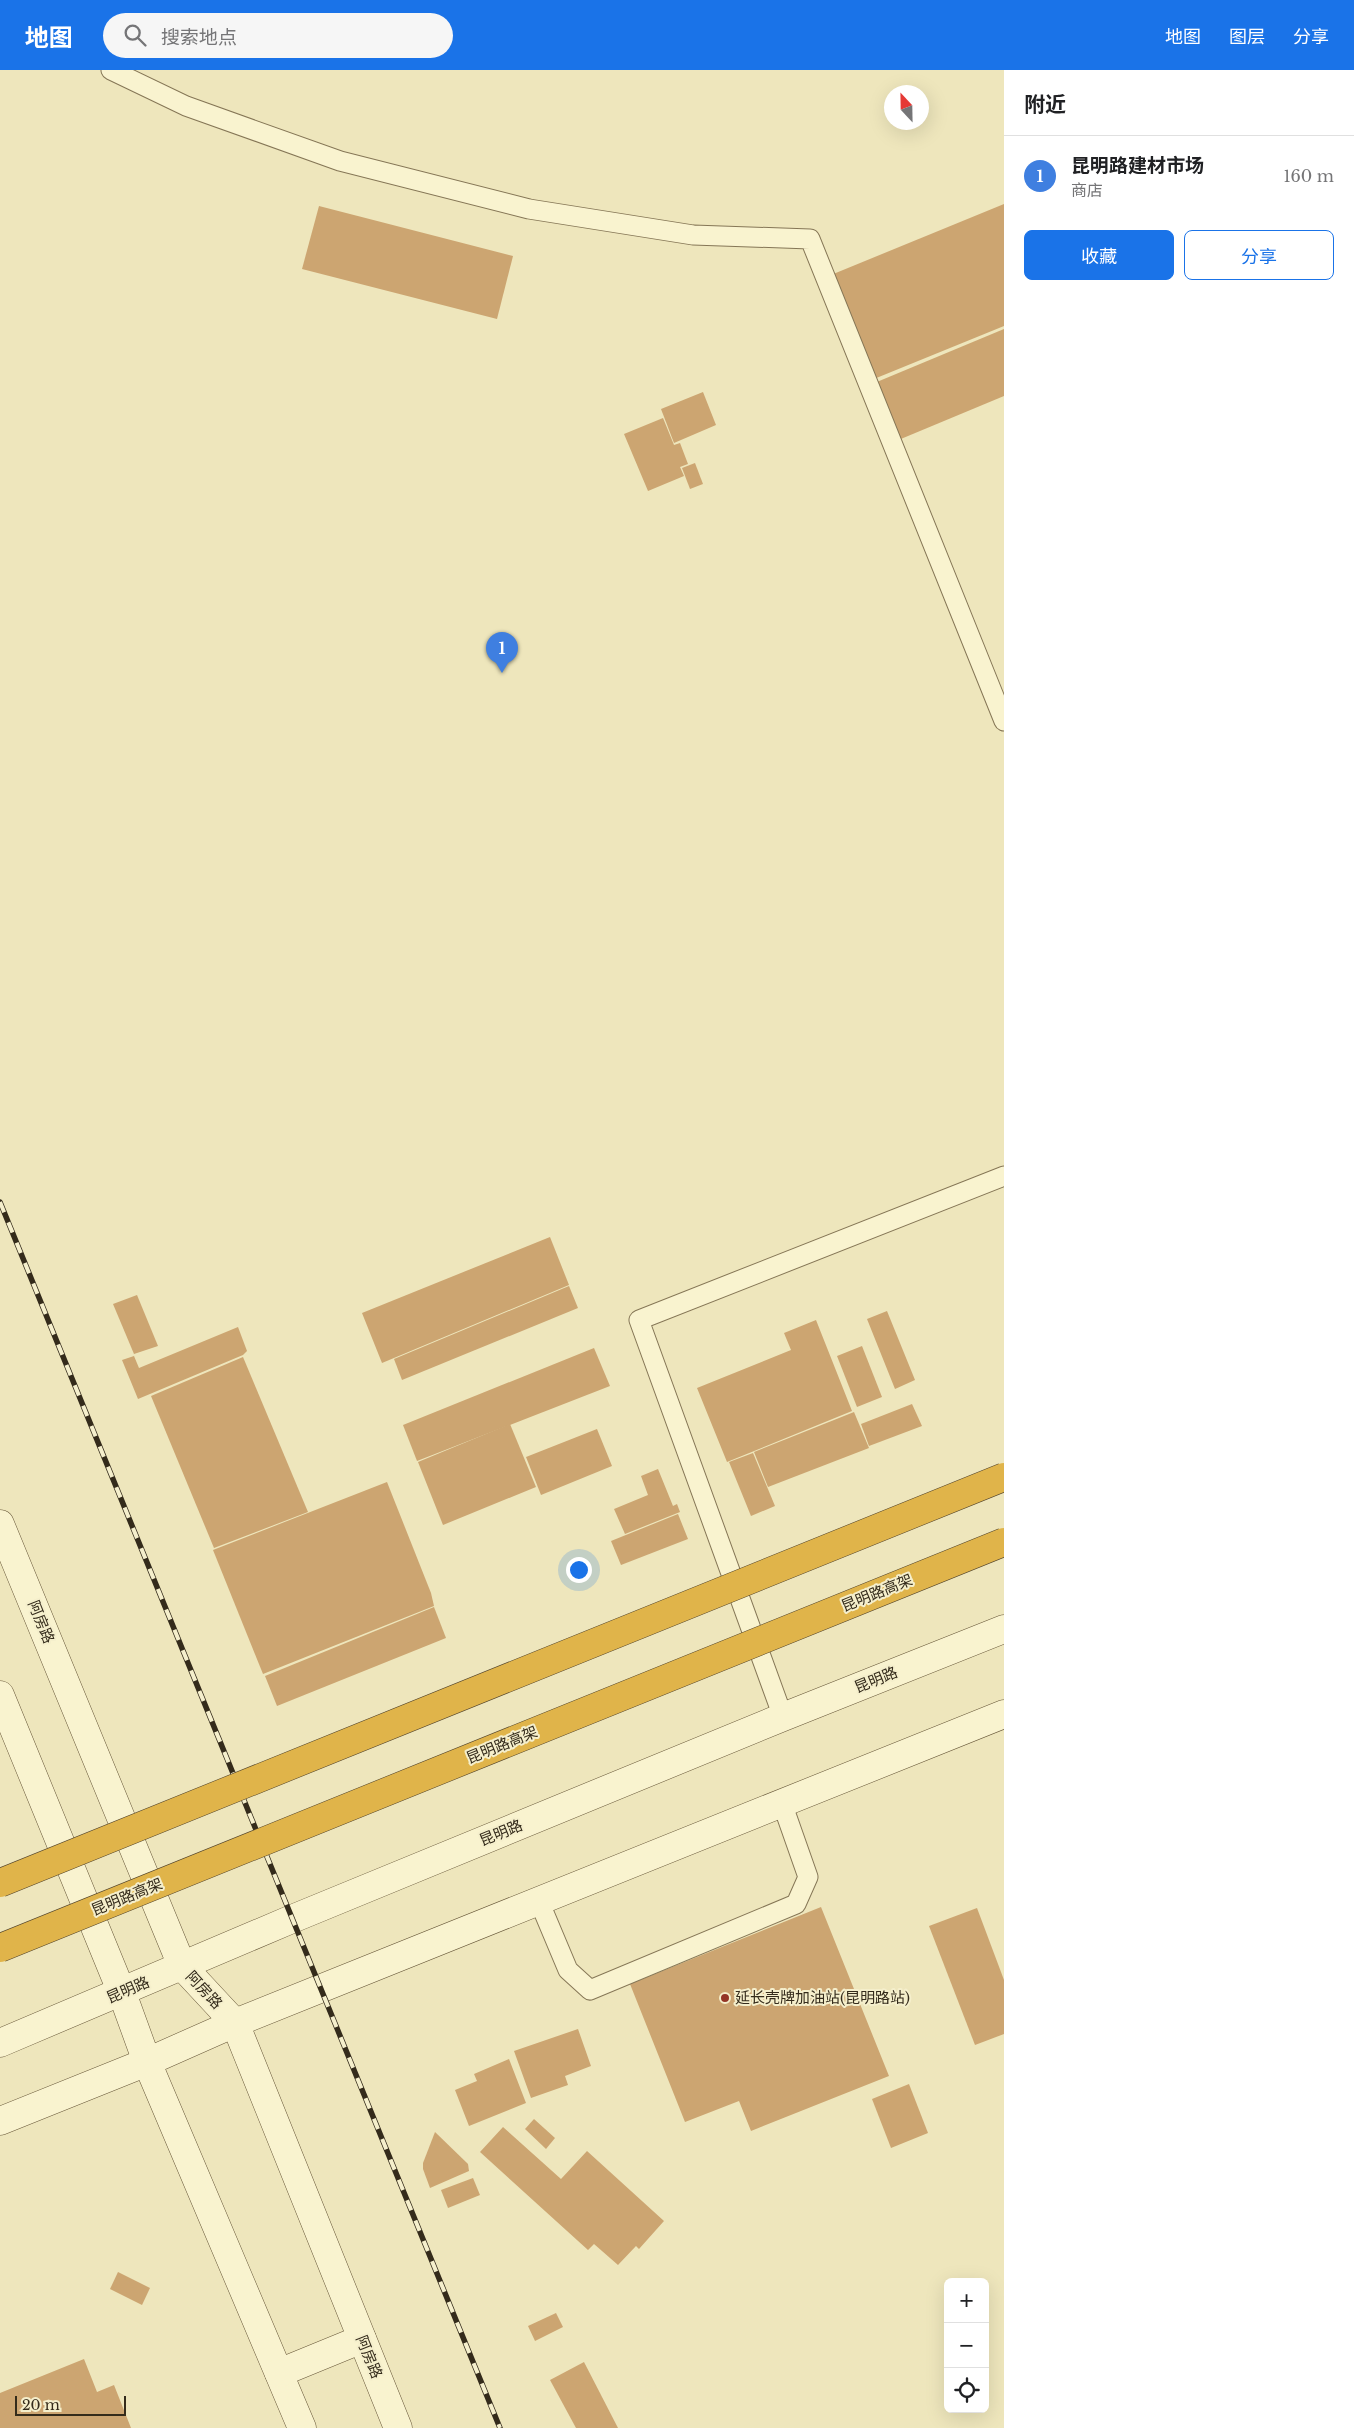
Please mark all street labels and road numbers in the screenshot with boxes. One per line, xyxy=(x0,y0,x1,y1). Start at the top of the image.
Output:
street label: 昆明路高架 xyxy=(838,1570,915,1615)
street label: 阿房路 xyxy=(24,1597,59,1646)
street label: 昆明路 xyxy=(851,1662,900,1697)
street label: 昆明路高架 xyxy=(463,1722,540,1767)
street label: 昆明路 xyxy=(476,1815,525,1850)
street label: 昆明路高架 xyxy=(88,1874,165,1919)
street label: 阿房路 xyxy=(182,1967,227,2013)
street label: 昆明路 xyxy=(103,1972,152,2007)
street label: 阿房路 xyxy=(352,2332,387,2381)

